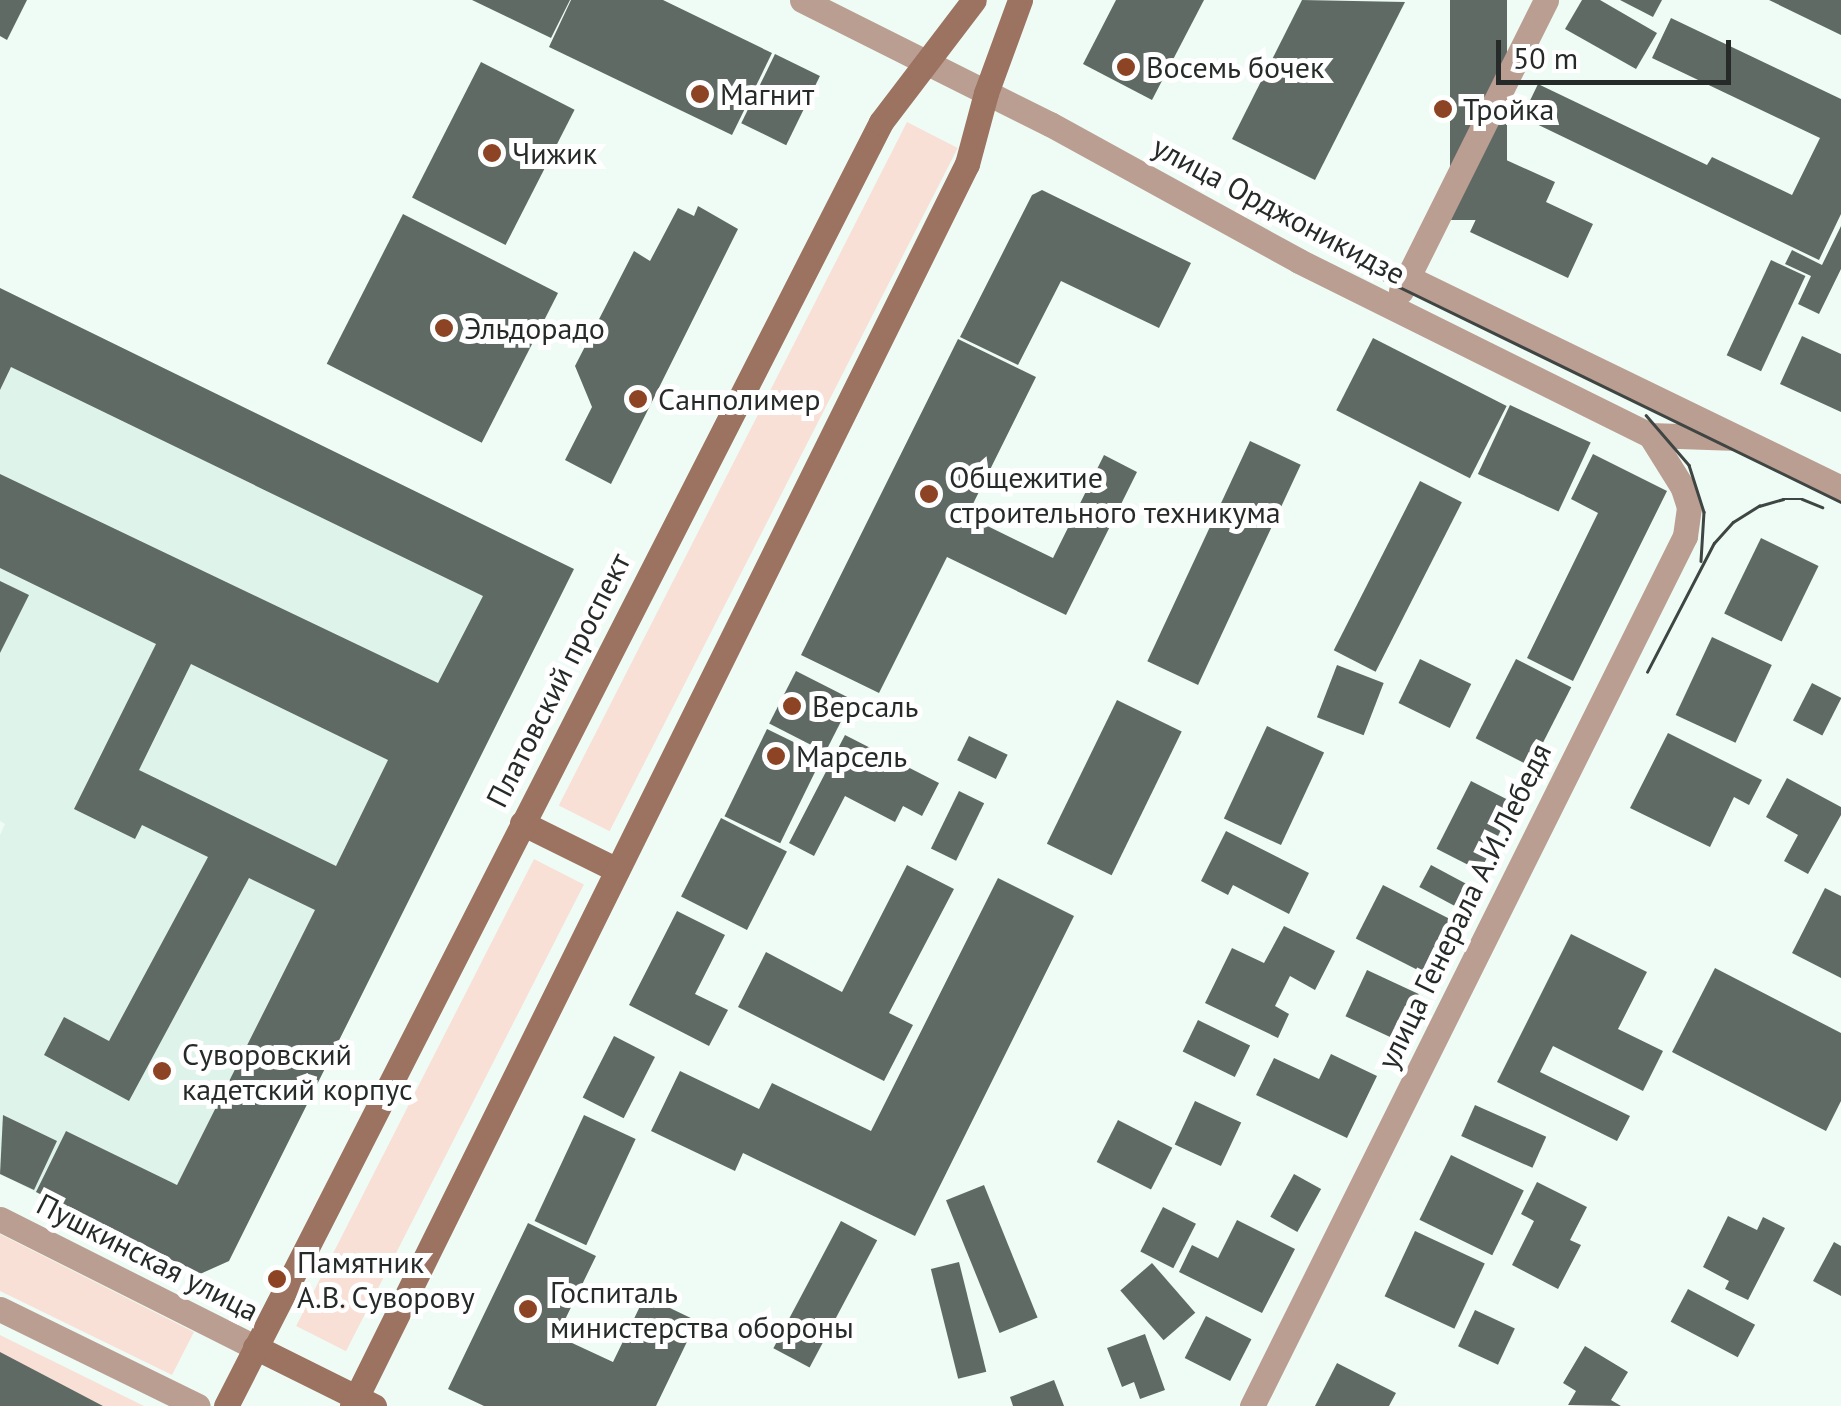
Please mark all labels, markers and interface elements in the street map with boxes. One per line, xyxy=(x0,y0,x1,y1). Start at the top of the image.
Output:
scale bar xyxy=(1501,20,1736,82)
text: 50 m xyxy=(1513,38,1578,77)
place label: Восемь бочек xyxy=(1146,49,1325,85)
marker: Восемь бочек xyxy=(1115,56,1137,78)
place label: Магнит xyxy=(720,76,814,112)
marker: Магнит xyxy=(689,83,711,105)
place label: Тройка xyxy=(1463,91,1554,127)
marker: Тройка xyxy=(1432,98,1454,120)
street label: улица Орджоникидзе xyxy=(1147,128,1411,292)
place label: Чижик xyxy=(512,135,597,171)
marker: Чижик xyxy=(481,142,503,164)
place label: Эльдорадо xyxy=(464,310,605,346)
marker: Эльдорадо xyxy=(433,317,455,339)
place label: Санполимер xyxy=(658,381,820,417)
marker: Санполимер xyxy=(627,388,649,410)
place label: Общежитие строительного техникума xyxy=(949,459,1281,530)
marker: Общежитие строительного техникума xyxy=(918,483,940,505)
street label: Платовский проспект xyxy=(478,547,638,813)
place label: Версаль xyxy=(812,688,918,724)
marker: Версаль xyxy=(781,695,803,717)
street label: улица Генерала А.И.Лебедя xyxy=(1369,737,1559,1075)
place label: Марсель xyxy=(796,738,907,774)
marker: Марсель xyxy=(765,745,787,767)
place label: Суворовский кадетский корпус xyxy=(182,1036,412,1106)
marker: Суворовский кадетский корпус xyxy=(151,1060,173,1082)
street label: Пушкинская улица xyxy=(31,1186,265,1328)
place label: Памятник А.В. Суворову xyxy=(297,1244,477,1314)
marker: Памятник А.В. Суворову xyxy=(266,1268,288,1290)
place label: Госпиталь министерства обороны xyxy=(550,1274,854,1344)
marker: Госпиталь министерства обороны xyxy=(515,1296,541,1322)

